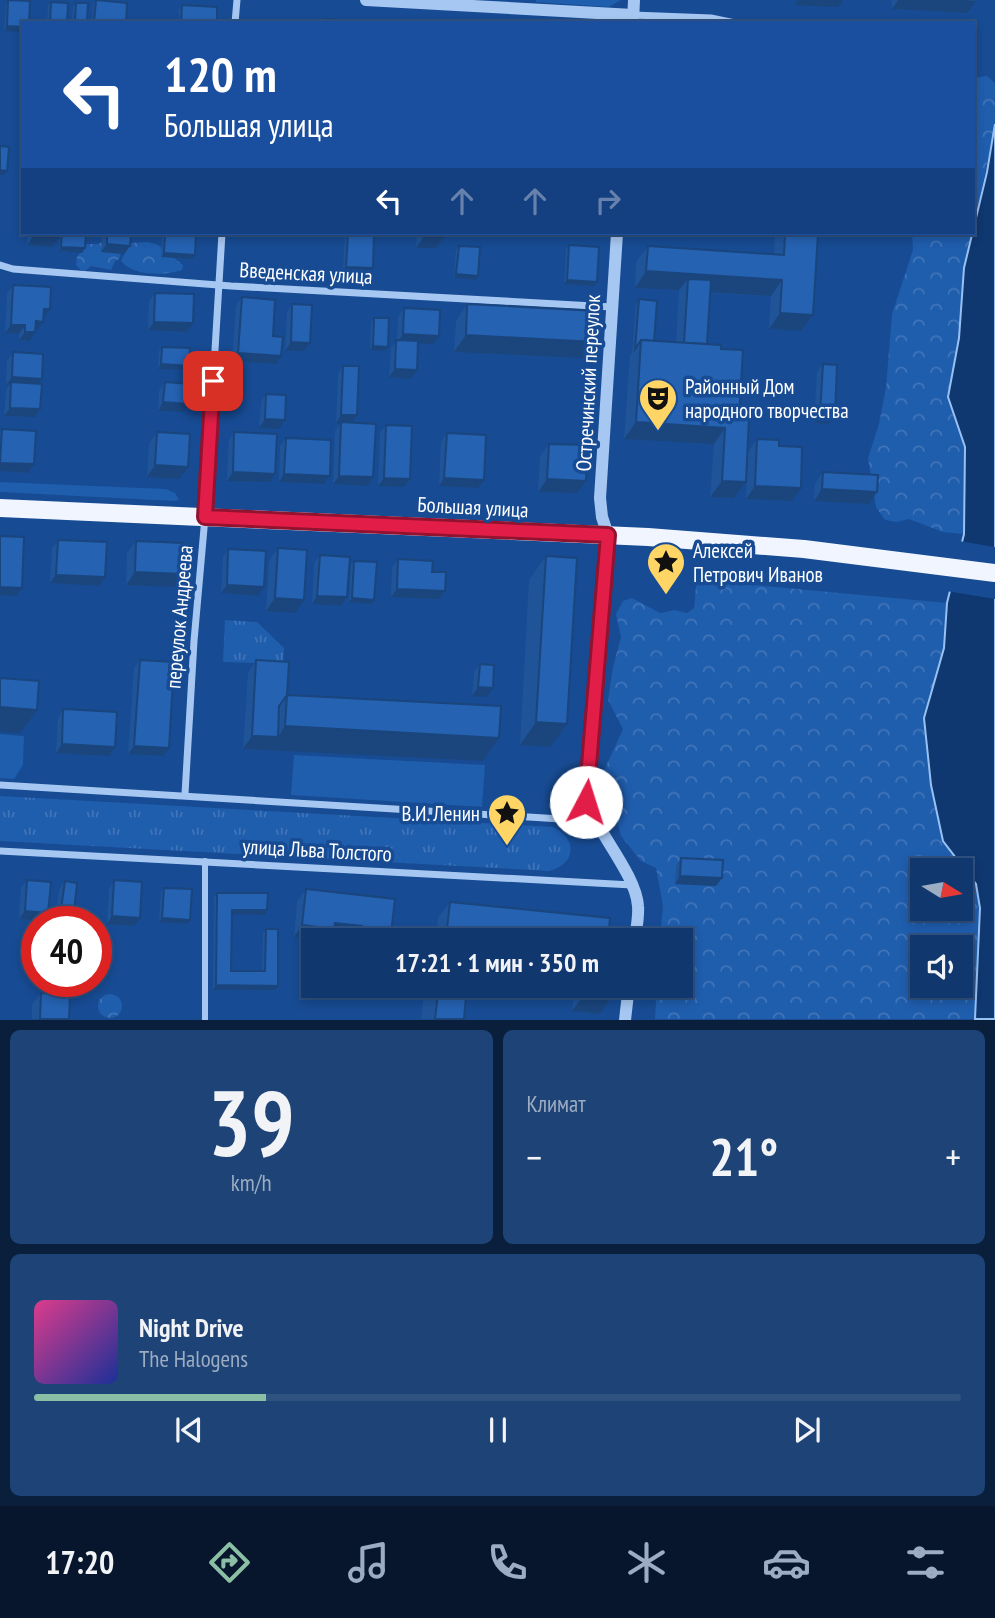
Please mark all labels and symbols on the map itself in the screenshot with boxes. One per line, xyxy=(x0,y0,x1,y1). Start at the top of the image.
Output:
street label: Введенская улица xyxy=(239,256,373,290)
street label: Остречинский переулок xyxy=(570,294,606,472)
pin xyxy=(183,351,243,411)
place label: Районный Дом народного творчества xyxy=(685,373,849,424)
theatre icon: Районный Дом народного творчества xyxy=(637,377,679,432)
street label: Большая улица xyxy=(417,491,529,523)
place label: Алексей Петрович Иванов xyxy=(693,537,823,588)
place icon: Алексей Петрович Иванов xyxy=(645,541,687,596)
street label: переулок Андреева xyxy=(159,544,199,690)
position arrow xyxy=(549,765,623,839)
place icon: В.И. Ленин xyxy=(486,792,528,847)
place label: В.И. Ленин xyxy=(401,800,480,827)
street label: улица Льва Толстого xyxy=(242,833,392,867)
north arrow xyxy=(910,858,973,920)
speed limit sign: 40 xyxy=(21,906,112,997)

